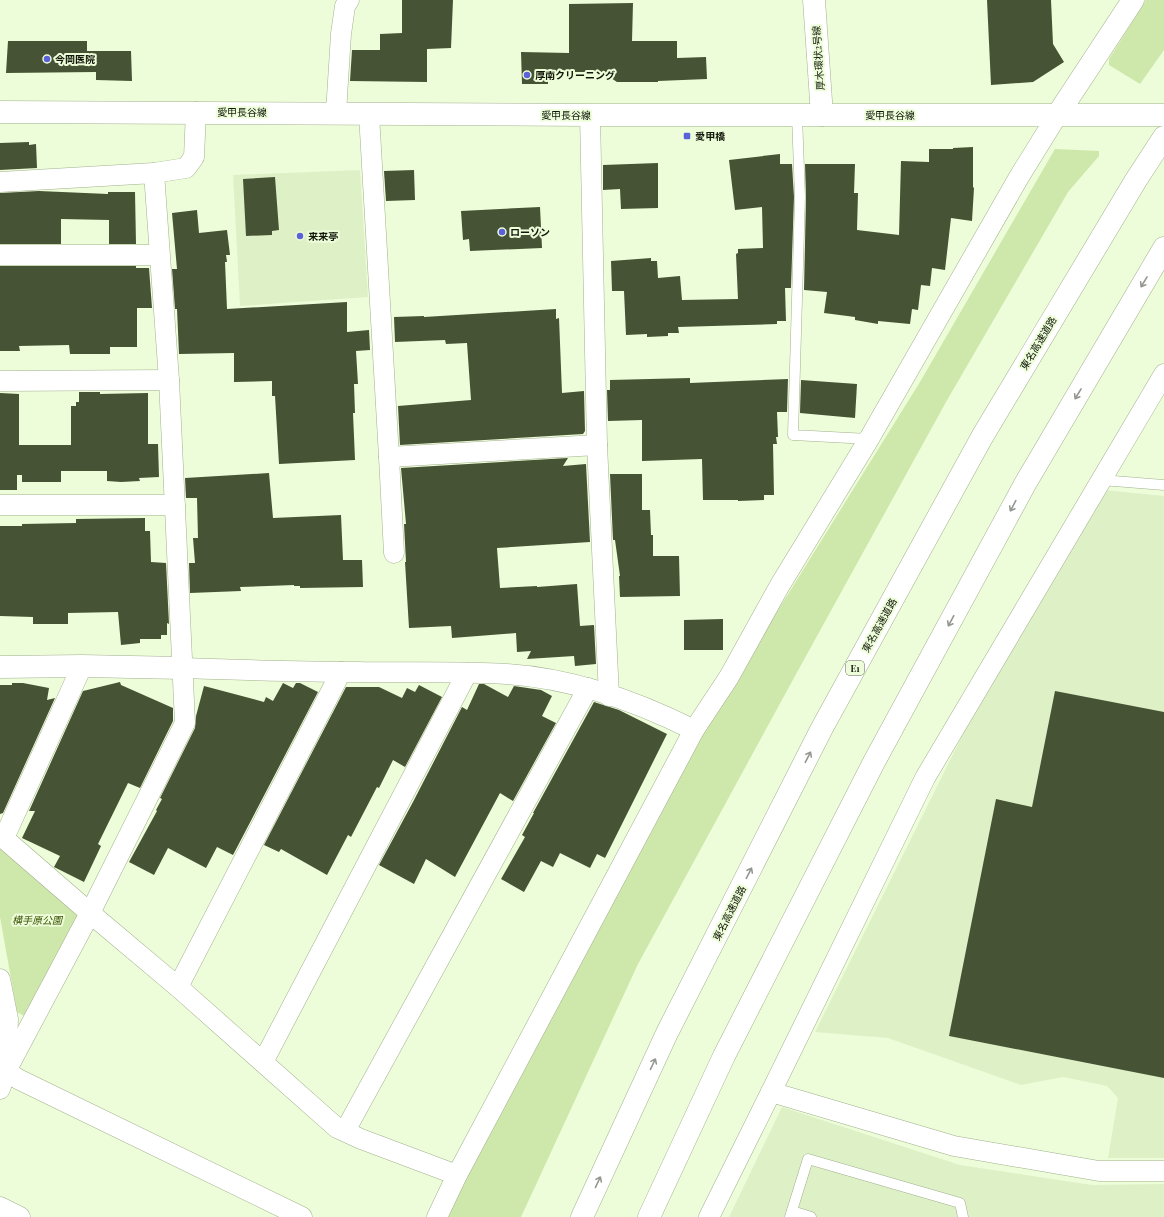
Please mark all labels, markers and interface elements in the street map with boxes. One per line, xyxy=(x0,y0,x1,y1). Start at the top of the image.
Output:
street label: 厚木環状2号線 xyxy=(809,25,827,91)
place label: 今岡医院 xyxy=(55,52,95,66)
marker: 今岡医院 xyxy=(42,54,52,64)
place label: 厚南クリーニング xyxy=(535,68,615,82)
marker: 厚南クリーニング xyxy=(522,70,532,80)
street label: 愛甲長谷線 xyxy=(217,105,267,119)
street label: 愛甲長谷線 xyxy=(541,108,591,122)
street label: 愛甲長谷線 xyxy=(865,108,915,122)
place label: 愛甲橋 xyxy=(695,129,725,143)
marker: 愛甲橋 xyxy=(682,131,692,141)
place label: ローソン xyxy=(510,225,550,239)
marker: ローソン xyxy=(497,227,507,237)
place label: 来来亭 xyxy=(308,229,338,243)
marker: 来来亭 xyxy=(295,231,305,241)
one-way arrow xyxy=(1140,276,1148,288)
street label: 東名高速道路 xyxy=(1017,314,1059,372)
one-way arrow xyxy=(1074,388,1082,400)
one-way arrow xyxy=(1008,500,1016,512)
street label: 東名高速道路 xyxy=(858,595,900,655)
one-way arrow xyxy=(947,614,954,626)
road number: E1 xyxy=(846,661,864,675)
one-way arrow xyxy=(805,751,812,763)
one-way arrow xyxy=(746,867,753,879)
street label: 東名高速道路 xyxy=(709,883,749,943)
park label: 横手原公園 xyxy=(12,913,64,927)
one-way arrow xyxy=(650,1058,657,1070)
one-way arrow xyxy=(595,1176,602,1188)

